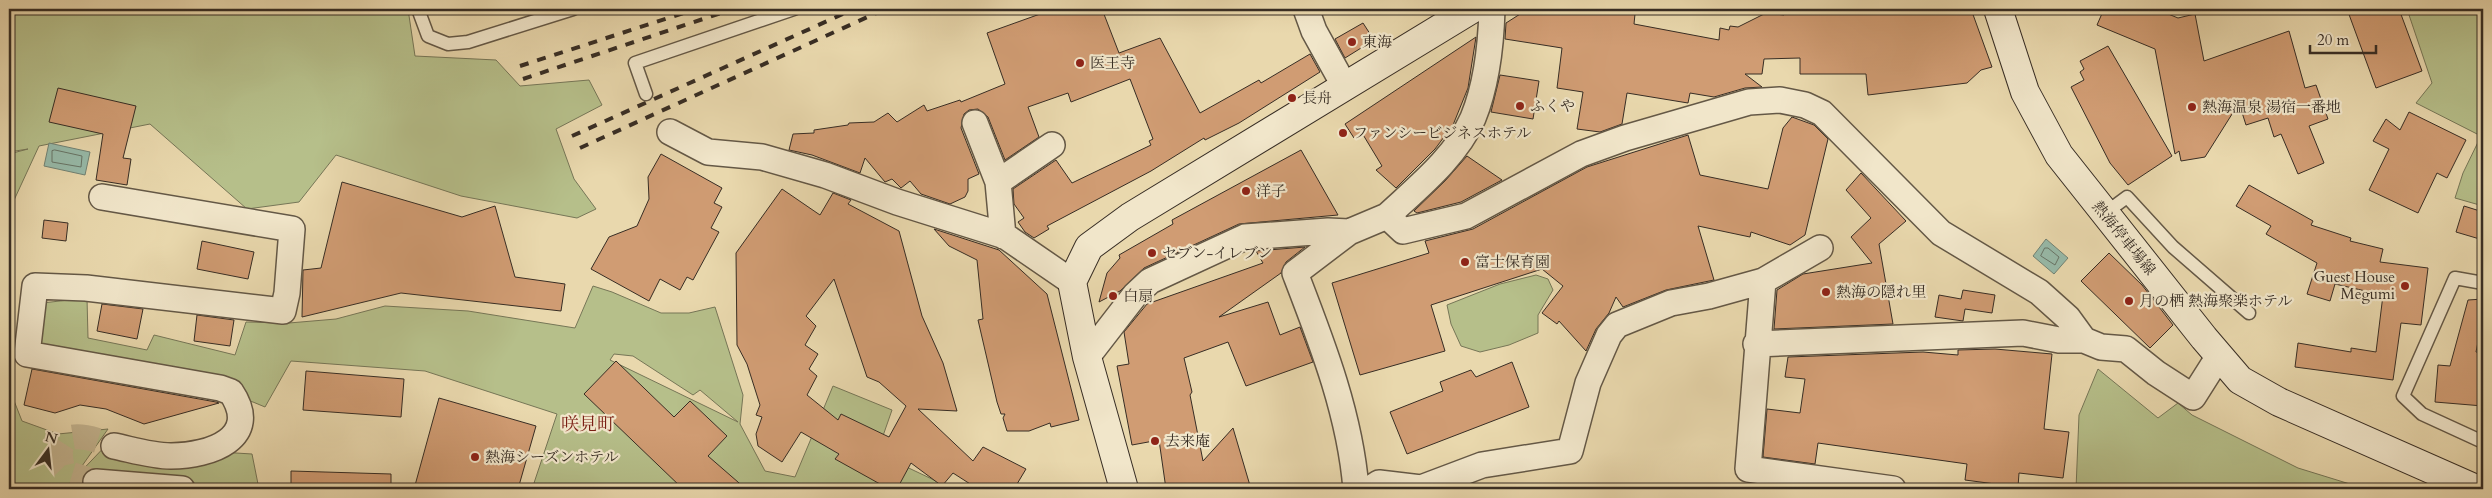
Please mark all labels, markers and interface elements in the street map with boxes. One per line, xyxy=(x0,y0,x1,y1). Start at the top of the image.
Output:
scale bar xyxy=(2310,22,2376,54)
text: 20 m xyxy=(2317,30,2349,50)
place label: 東海 xyxy=(1362,32,1392,52)
marker: 東海 xyxy=(1346,36,1358,48)
place label: 医王寺 xyxy=(1090,53,1135,73)
marker: 医王寺 xyxy=(1074,57,1086,69)
place label: 長舟 xyxy=(1302,88,1332,108)
marker: 長舟 xyxy=(1286,92,1298,104)
place label: ふくや xyxy=(1530,96,1575,116)
place label: 熱海温泉 湯宿一番地 xyxy=(2202,97,2341,117)
marker: ふくや xyxy=(1514,100,1526,112)
marker: 熱海温泉 湯宿一番地 xyxy=(2186,101,2198,113)
place label: ファンシービジネスホテル xyxy=(1353,123,1531,143)
marker: ファンシービジネスホテル xyxy=(1337,127,1349,139)
place label: 洋子 xyxy=(1256,181,1286,201)
marker: 洋子 xyxy=(1240,185,1252,197)
street label: 熱海停車場線 xyxy=(2088,197,2160,279)
place label: セブン-イレブン xyxy=(1162,243,1273,263)
marker: セブン-イレブン xyxy=(1146,247,1158,259)
place label: 富士保育園 xyxy=(1475,252,1550,272)
marker: 富士保育園 xyxy=(1459,256,1471,268)
place label: Guest House Megumi xyxy=(2314,267,2395,304)
marker: Guest House Megumi xyxy=(2399,280,2411,292)
place label: 熱海の隠れ里 xyxy=(1836,282,1926,302)
place label: 白扇 xyxy=(1123,286,1153,306)
marker: 熱海の隠れ里 xyxy=(1820,286,1832,298)
marker: 白扇 xyxy=(1107,290,1119,302)
place label: 月の栖 熱海聚楽ホテル xyxy=(2139,291,2292,311)
marker: 月の栖 熱海聚楽ホテル xyxy=(2123,295,2135,307)
district label: 咲見町 xyxy=(561,412,615,437)
north arrow xyxy=(22,426,72,476)
text: N xyxy=(43,427,60,449)
place label: 去来庵 xyxy=(1165,431,1210,451)
marker: 去来庵 xyxy=(1149,435,1161,447)
place label: 熱海シーズンホテル xyxy=(485,447,619,467)
marker: 熱海シーズンホテル xyxy=(469,451,481,463)

